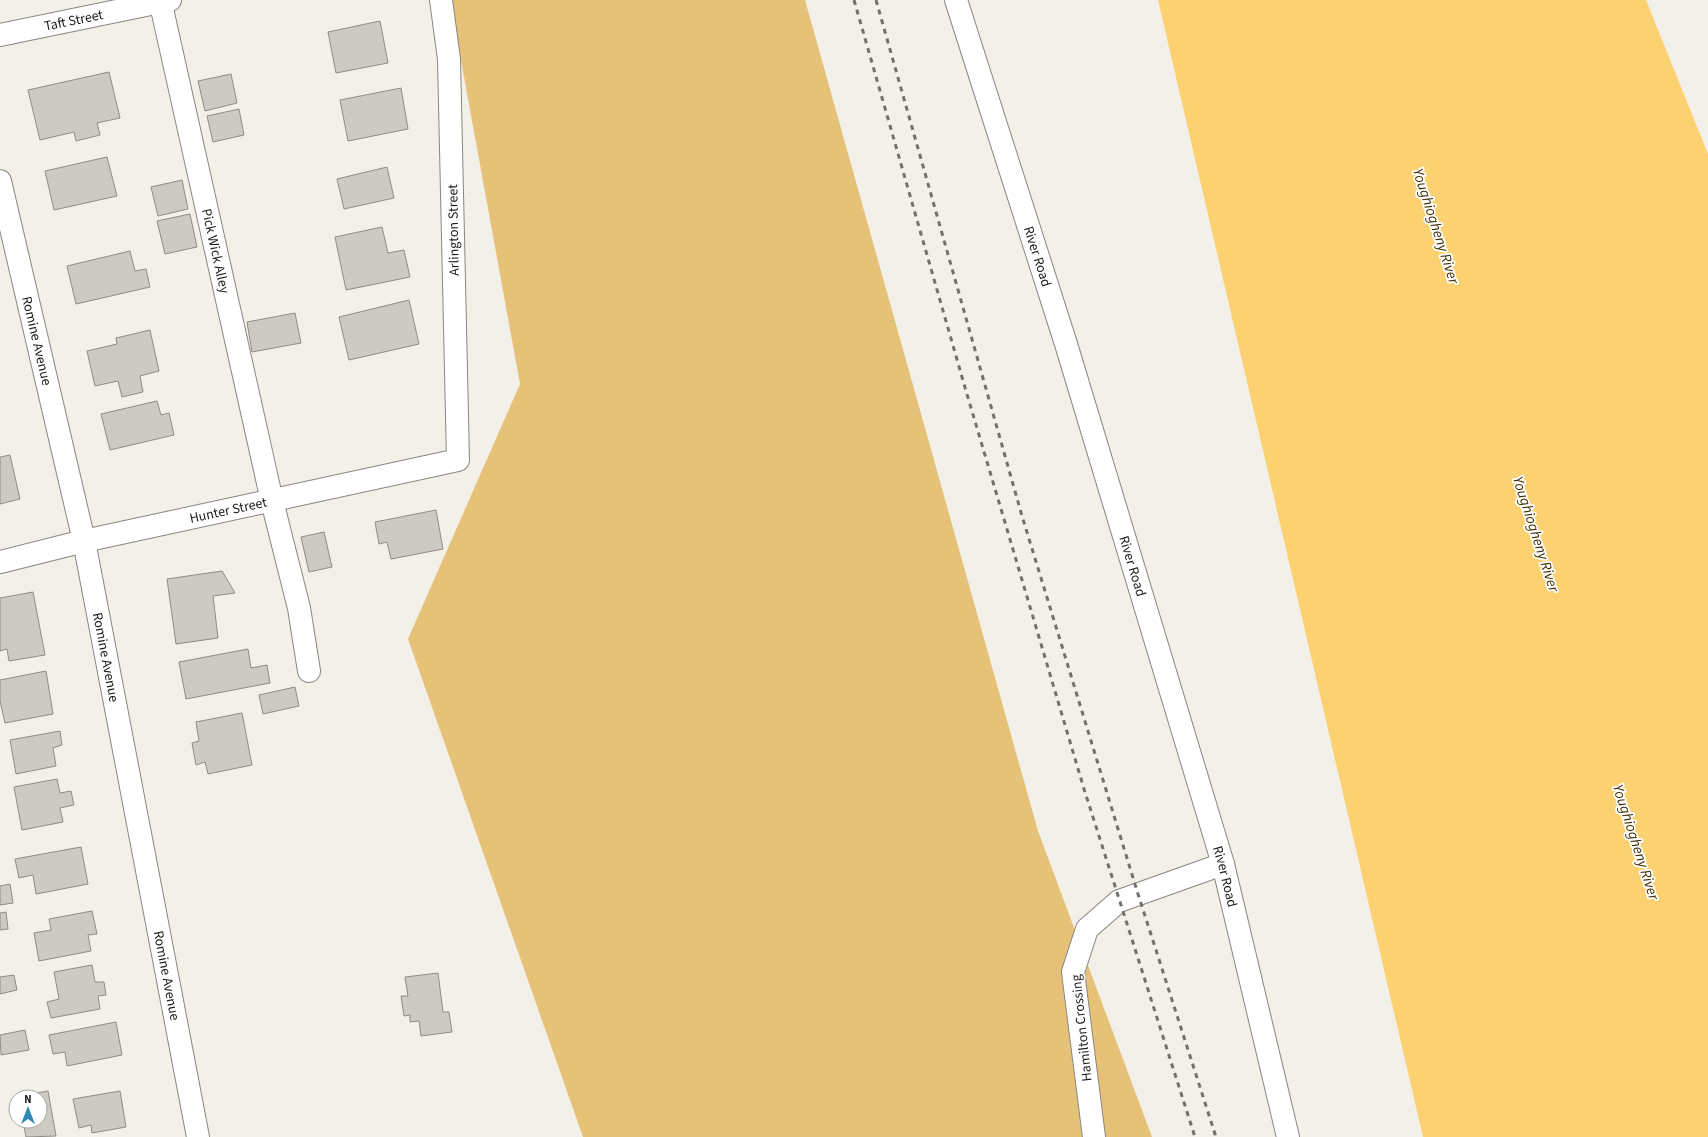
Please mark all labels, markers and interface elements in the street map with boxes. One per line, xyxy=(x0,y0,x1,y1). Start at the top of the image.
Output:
street label: Taft Street xyxy=(42,5,105,37)
water label: Youghiogheny River xyxy=(1407,166,1464,287)
street label: Arlington Street xyxy=(443,184,465,276)
street label: Pick Wick Alley xyxy=(196,207,234,296)
street label: River Road xyxy=(1018,224,1056,289)
street label: Romine Avenue xyxy=(16,294,56,388)
water label: Youghiogheny River xyxy=(1507,474,1564,595)
street label: Hunter Street xyxy=(188,493,269,529)
street label: River Road xyxy=(1113,533,1151,599)
street label: Romine Avenue xyxy=(87,611,124,704)
water label: Youghiogheny River xyxy=(1607,782,1664,903)
street label: River Road xyxy=(1207,844,1242,909)
street label: Romine Avenue xyxy=(148,929,185,1022)
street label: Hamilton Crossing xyxy=(1066,973,1098,1082)
north arrow xyxy=(8,1089,48,1129)
text: N xyxy=(24,1092,32,1107)

